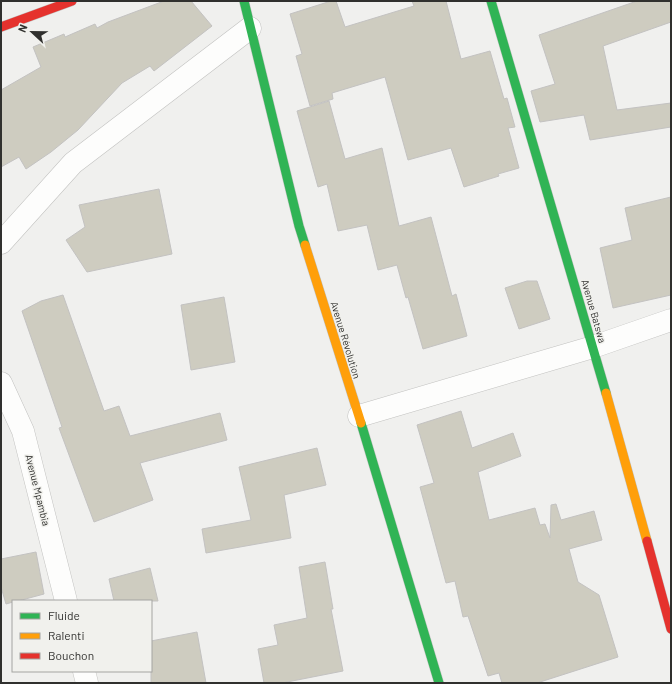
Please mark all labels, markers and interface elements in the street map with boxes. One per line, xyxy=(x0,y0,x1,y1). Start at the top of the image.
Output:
north arrow xyxy=(12,12,52,52)
text: N xyxy=(15,22,30,34)
street label: Avenue Batswa xyxy=(579,278,609,344)
street label: Avenue Révolution xyxy=(329,300,363,380)
street label: Avenue Mpambia xyxy=(23,453,53,527)
legend xyxy=(12,600,152,672)
text: Fluide xyxy=(48,608,80,622)
text: Ralenti xyxy=(48,628,85,642)
text: Bouchon xyxy=(48,648,94,662)

